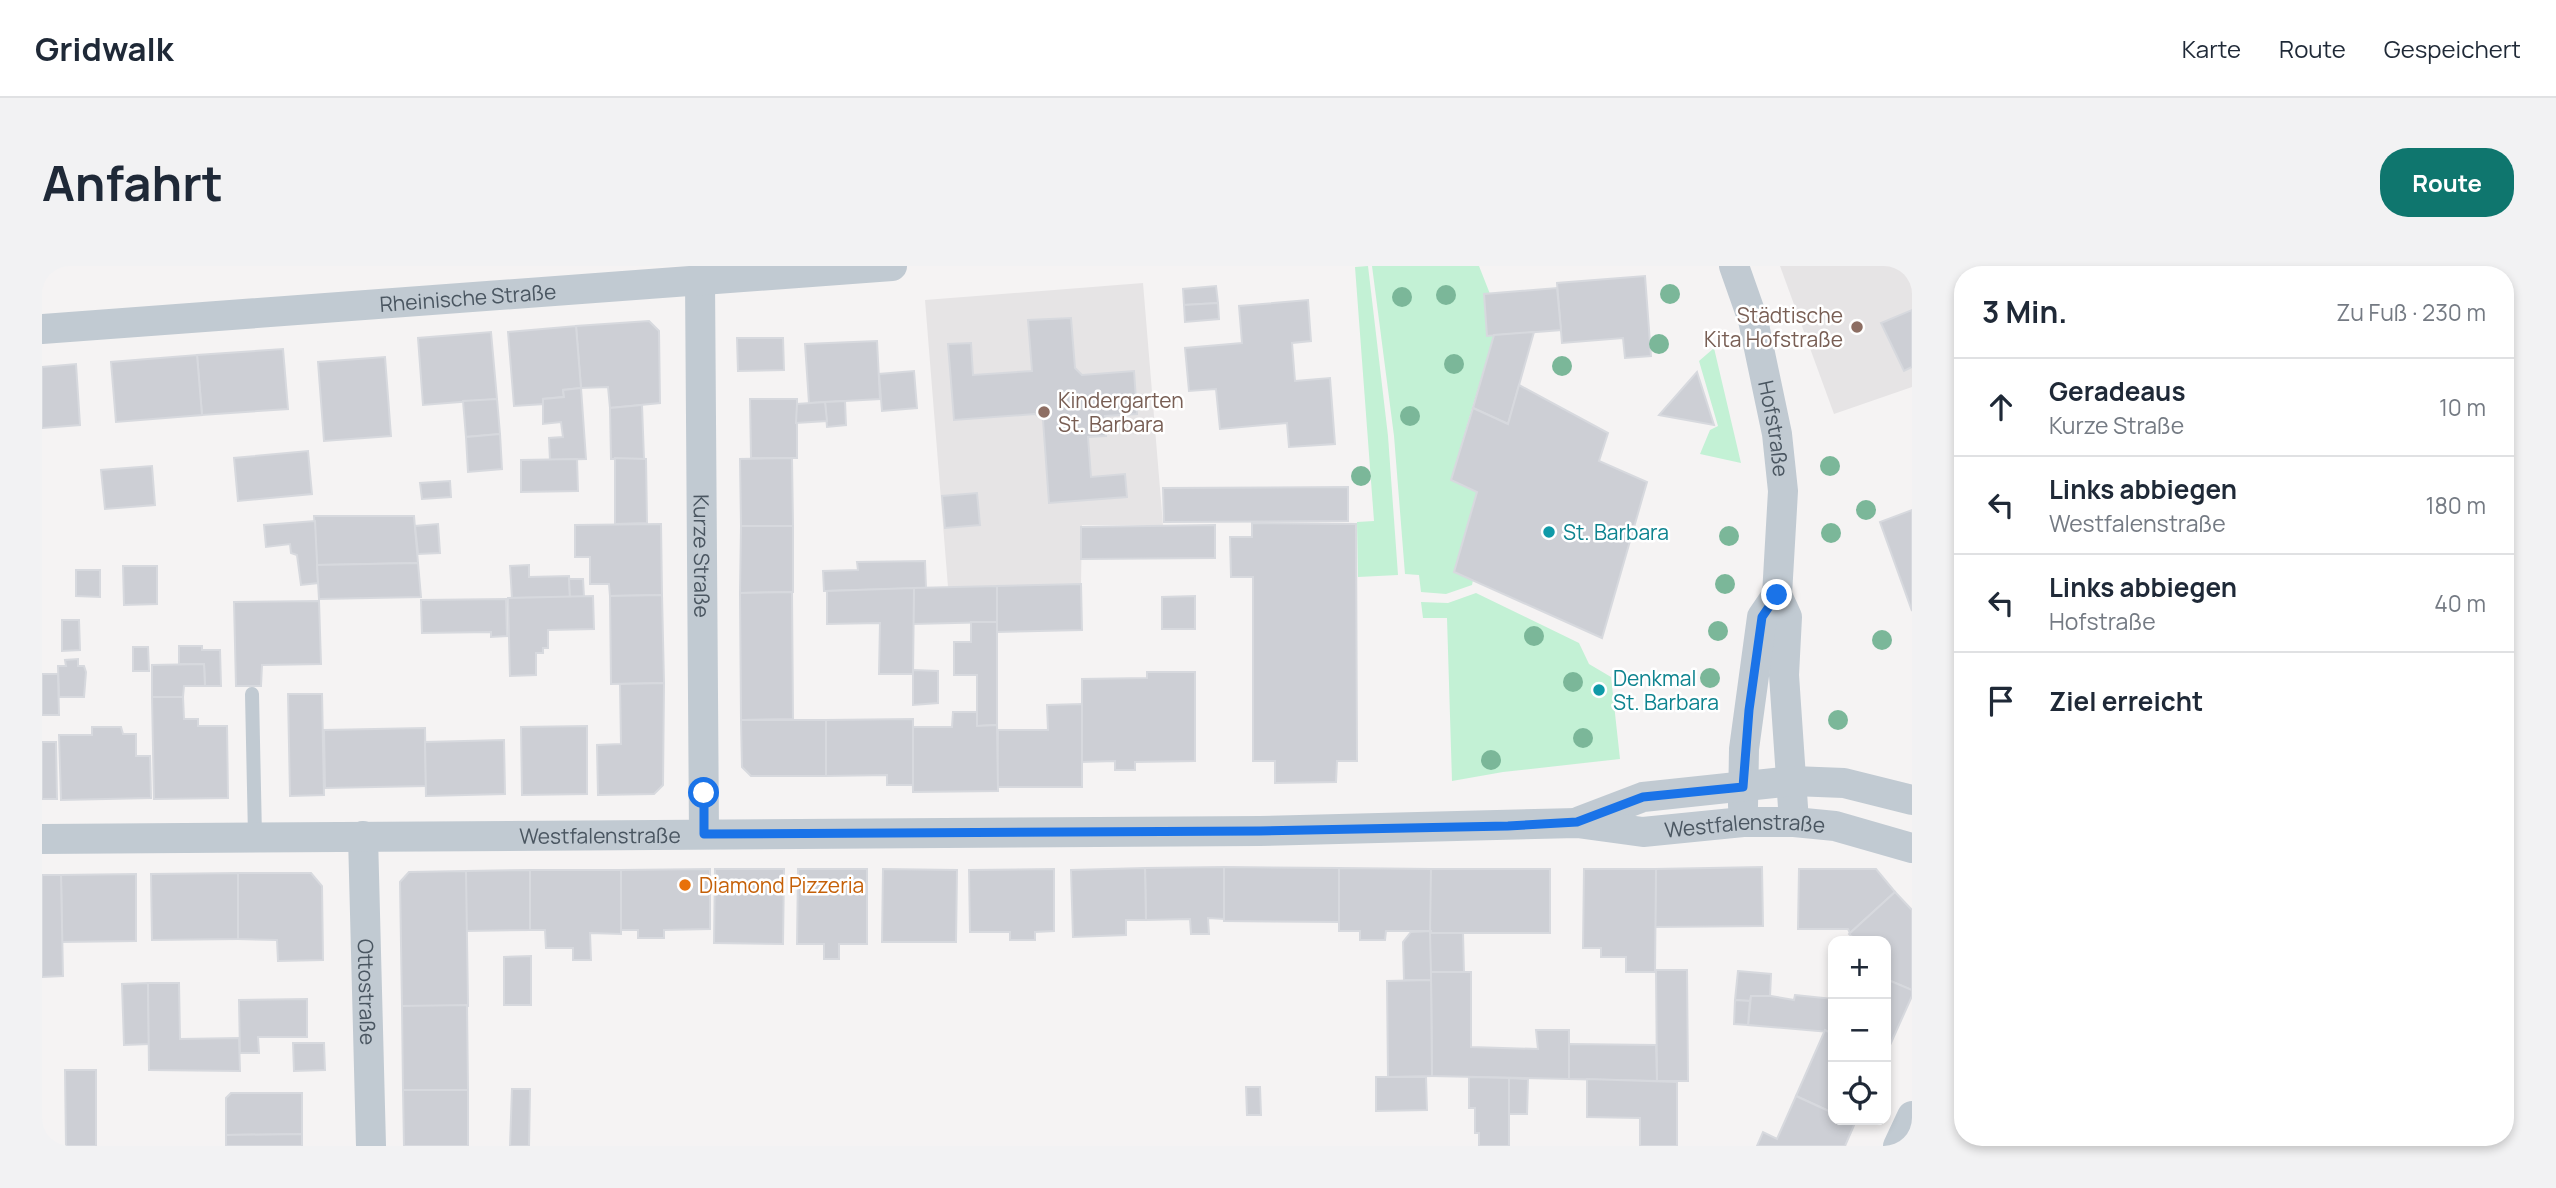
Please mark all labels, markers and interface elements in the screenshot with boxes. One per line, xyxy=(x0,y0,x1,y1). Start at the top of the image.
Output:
text: Gridwalk xyxy=(35,26,173,71)
text: Karte xyxy=(2182,32,2241,65)
text: Route xyxy=(2279,32,2346,65)
text: Gespeichert xyxy=(2384,32,2521,65)
button: Route xyxy=(2380,148,2514,217)
text: Anfahrt xyxy=(42,149,223,216)
street label: Rheinische Straße xyxy=(379,277,557,318)
text: 3 Min. xyxy=(1982,291,2067,332)
text: Zu Fuß · 230 m xyxy=(2336,296,2486,328)
place label: Städtische Kita Hofstraße xyxy=(1704,301,1843,353)
marker: Städtische Kita Hofstraße xyxy=(1849,319,1865,335)
text: Geradeaus xyxy=(2049,373,2185,409)
street label: Hofstraße xyxy=(1752,378,1795,478)
place label: Kindergarten St. Barbara xyxy=(1058,386,1184,438)
icon: ahead xyxy=(1982,388,2020,426)
text: 10 m xyxy=(2439,391,2486,423)
marker: Kindergarten St. Barbara xyxy=(1036,404,1052,420)
text: Kurze Straße xyxy=(2049,409,2184,441)
text: Links abbiegen xyxy=(2049,471,2237,507)
icon: left xyxy=(1982,486,2020,524)
text: 180 m xyxy=(2426,489,2486,521)
street label: Kurze Straße xyxy=(688,494,716,618)
text: Westfalenstraße xyxy=(2049,507,2226,539)
place label: St. Barbara xyxy=(1563,518,1669,546)
marker: St. Barbara xyxy=(1541,524,1557,540)
text: Links abbiegen xyxy=(2049,569,2237,605)
route end xyxy=(1761,579,1792,610)
icon: left xyxy=(1982,584,2020,622)
text: 40 m xyxy=(2434,587,2486,619)
text: Hofstraße xyxy=(2049,605,2156,637)
place label: Denkmal St. Barbara xyxy=(1613,664,1719,716)
marker: Denkmal St. Barbara xyxy=(1591,682,1607,698)
icon: arrive xyxy=(1982,682,2020,720)
text: Ziel erreicht xyxy=(2049,683,2203,719)
route start xyxy=(688,777,719,808)
street label: Westfalenstraße xyxy=(1663,808,1827,844)
street label: Westfalenstraße xyxy=(519,821,681,850)
place label: Diamond Pizzeria xyxy=(699,871,864,899)
marker: Diamond Pizzeria xyxy=(677,877,693,893)
map controls xyxy=(1828,936,1891,1125)
button: + xyxy=(1828,936,1891,999)
street label: Ottostraße xyxy=(352,938,382,1045)
button: − xyxy=(1828,999,1891,1062)
button: locate xyxy=(1828,1062,1891,1125)

